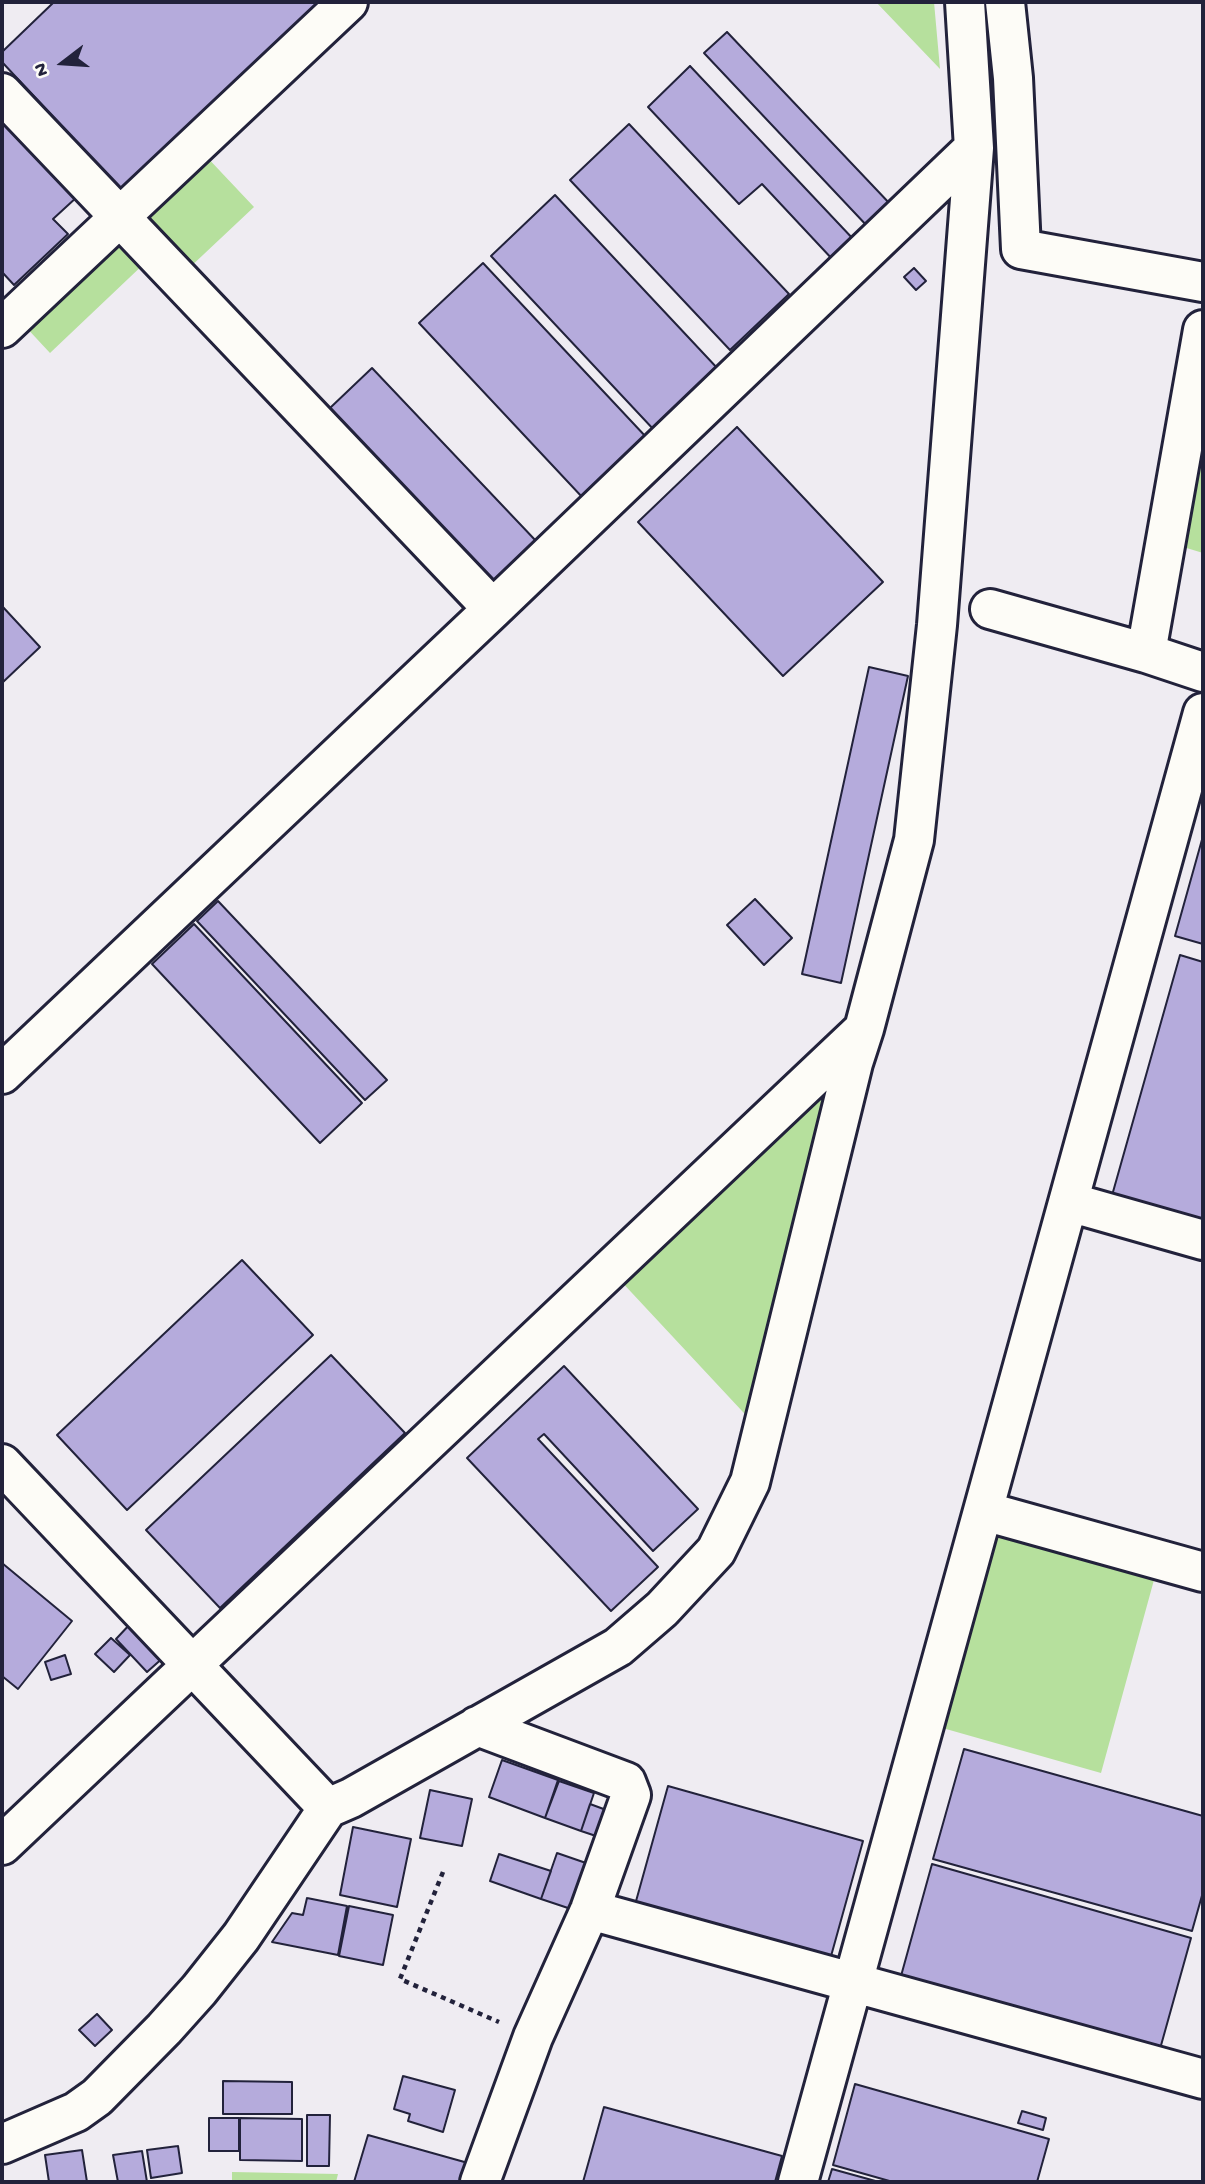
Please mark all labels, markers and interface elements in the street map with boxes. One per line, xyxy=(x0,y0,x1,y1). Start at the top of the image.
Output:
north arrow xyxy=(28,28,98,98)
text: N xyxy=(30,60,55,79)

